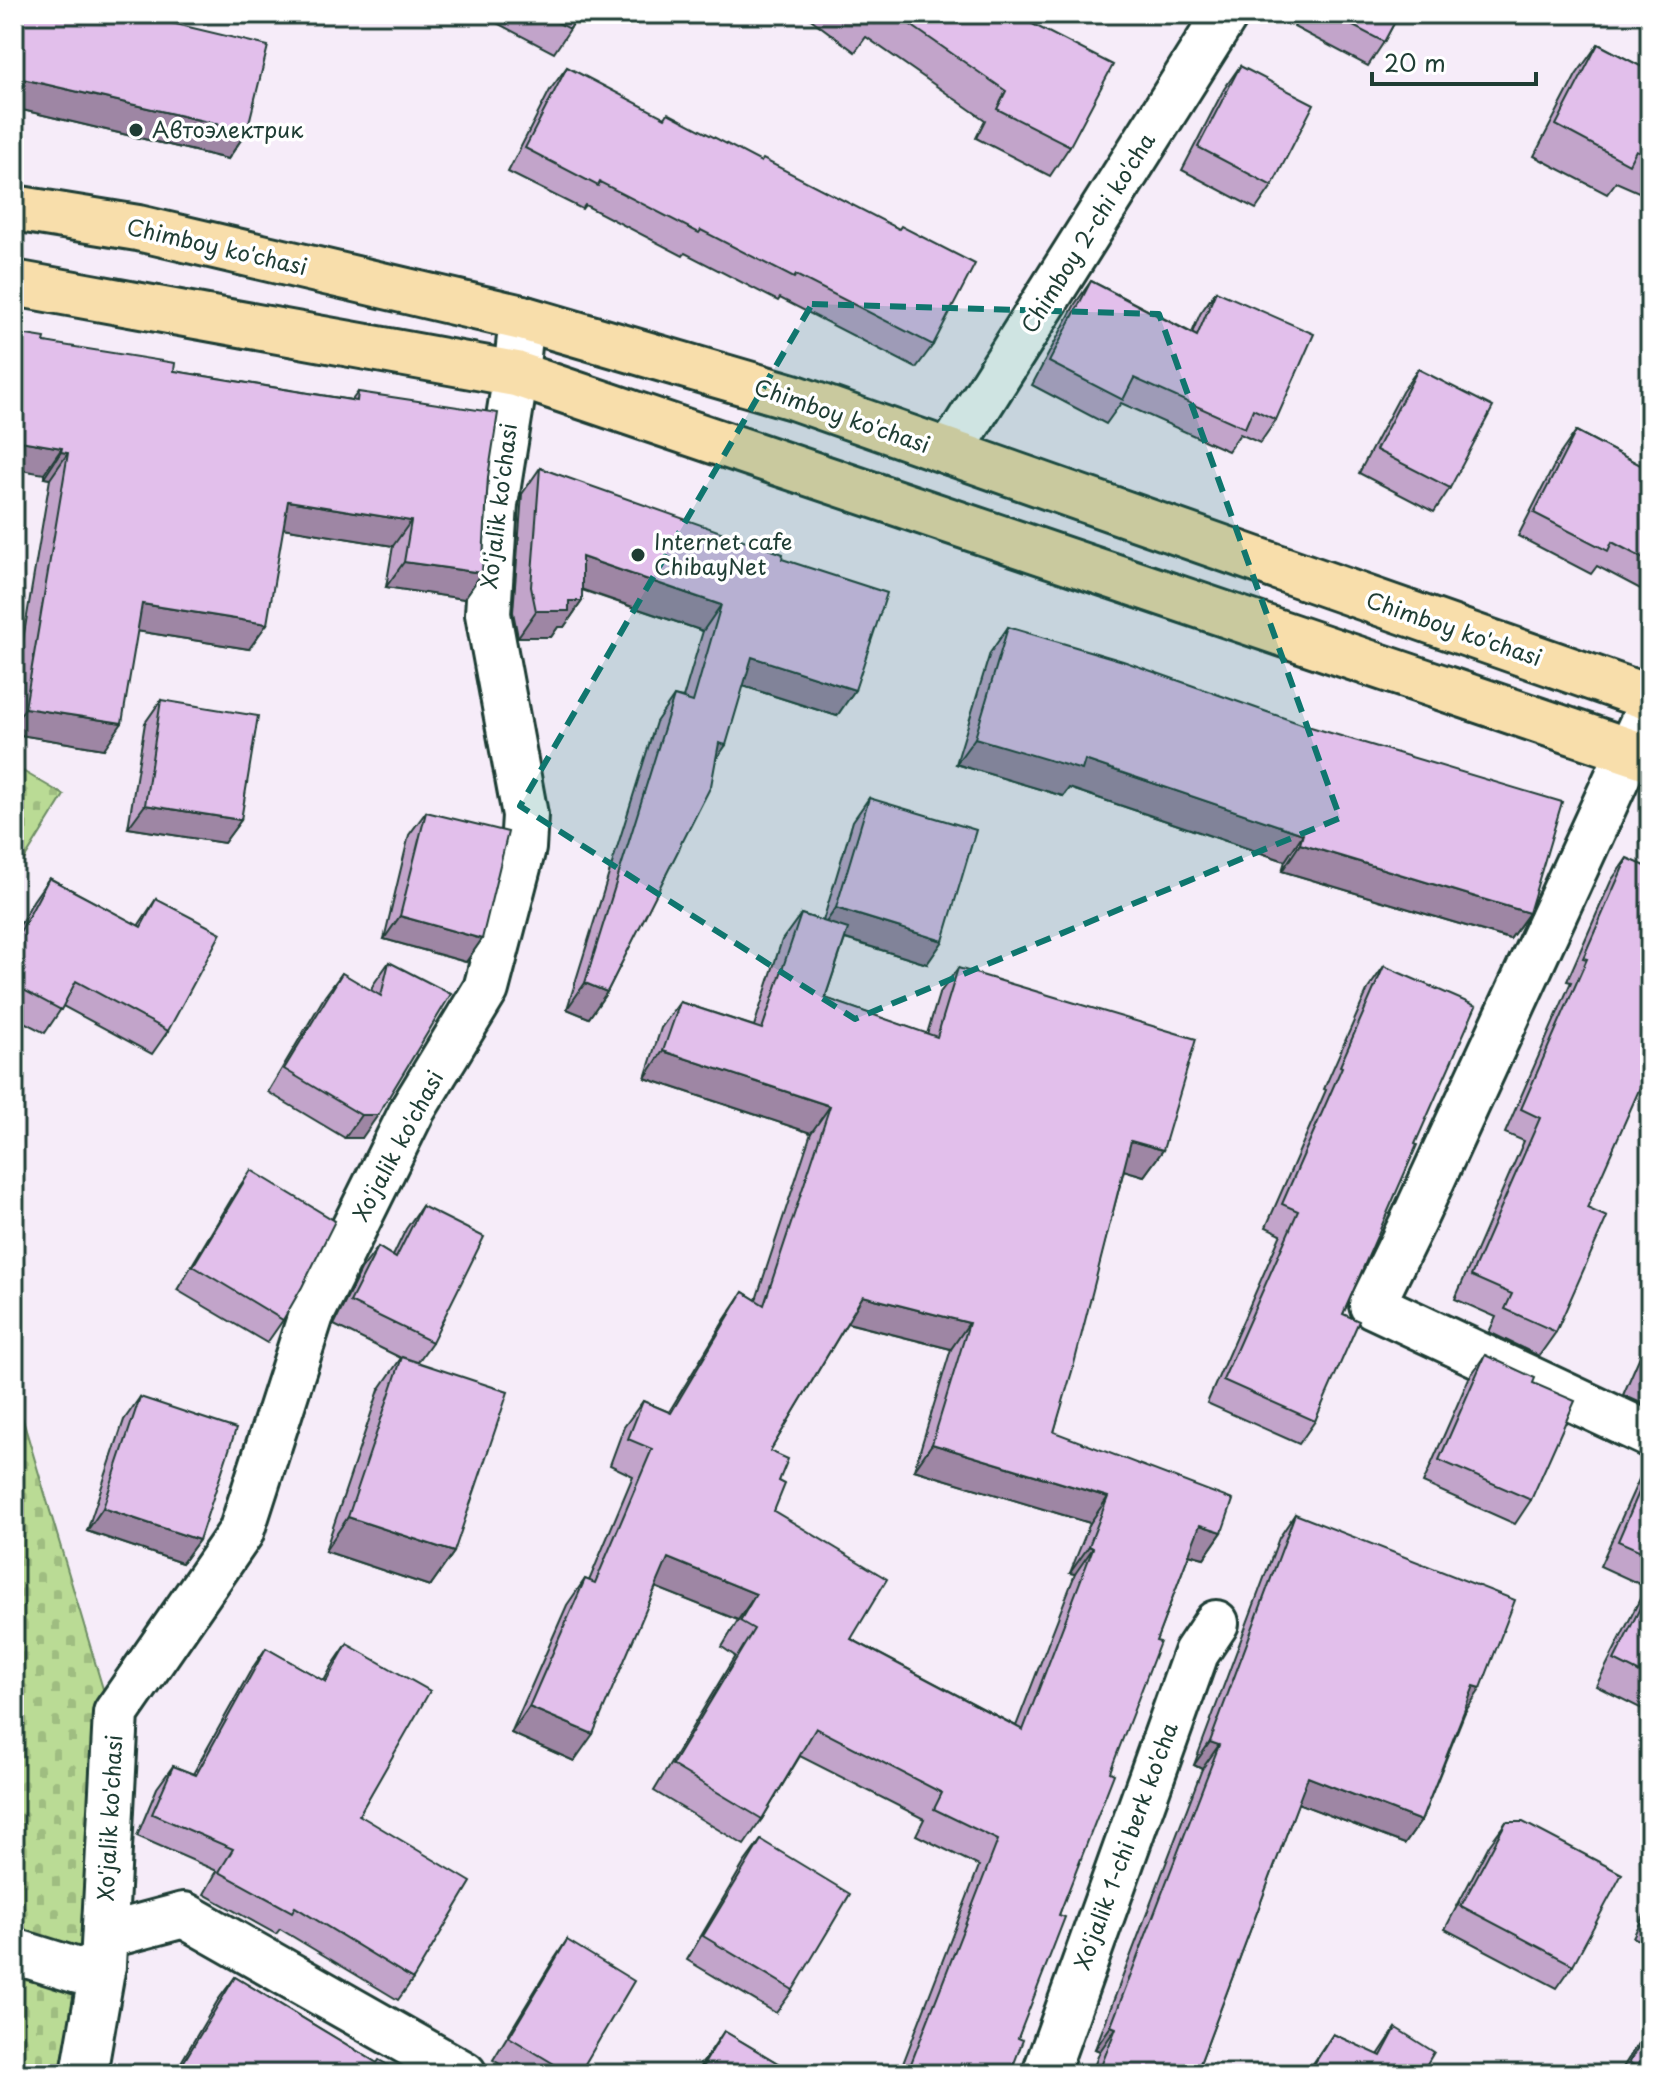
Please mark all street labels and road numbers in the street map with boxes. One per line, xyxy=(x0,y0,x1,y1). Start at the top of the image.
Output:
street label: Chimboy 2-chi ko'cha xyxy=(1012,125,1162,339)
street label: Chimboy ko'chasi xyxy=(124,209,311,282)
street label: Chimboy ko'chasi xyxy=(750,369,935,460)
street label: Xo'jalik ko'chasi xyxy=(471,421,524,591)
street label: Chimboy ko'chasi xyxy=(1362,582,1547,673)
street label: Xo'jalik ko'chasi xyxy=(343,1064,450,1227)
street label: Xo'jalik 1-chi berk ko'cha xyxy=(1064,1717,1185,1974)
street label: Xo'jalik ko'chasi xyxy=(88,1734,129,1902)

